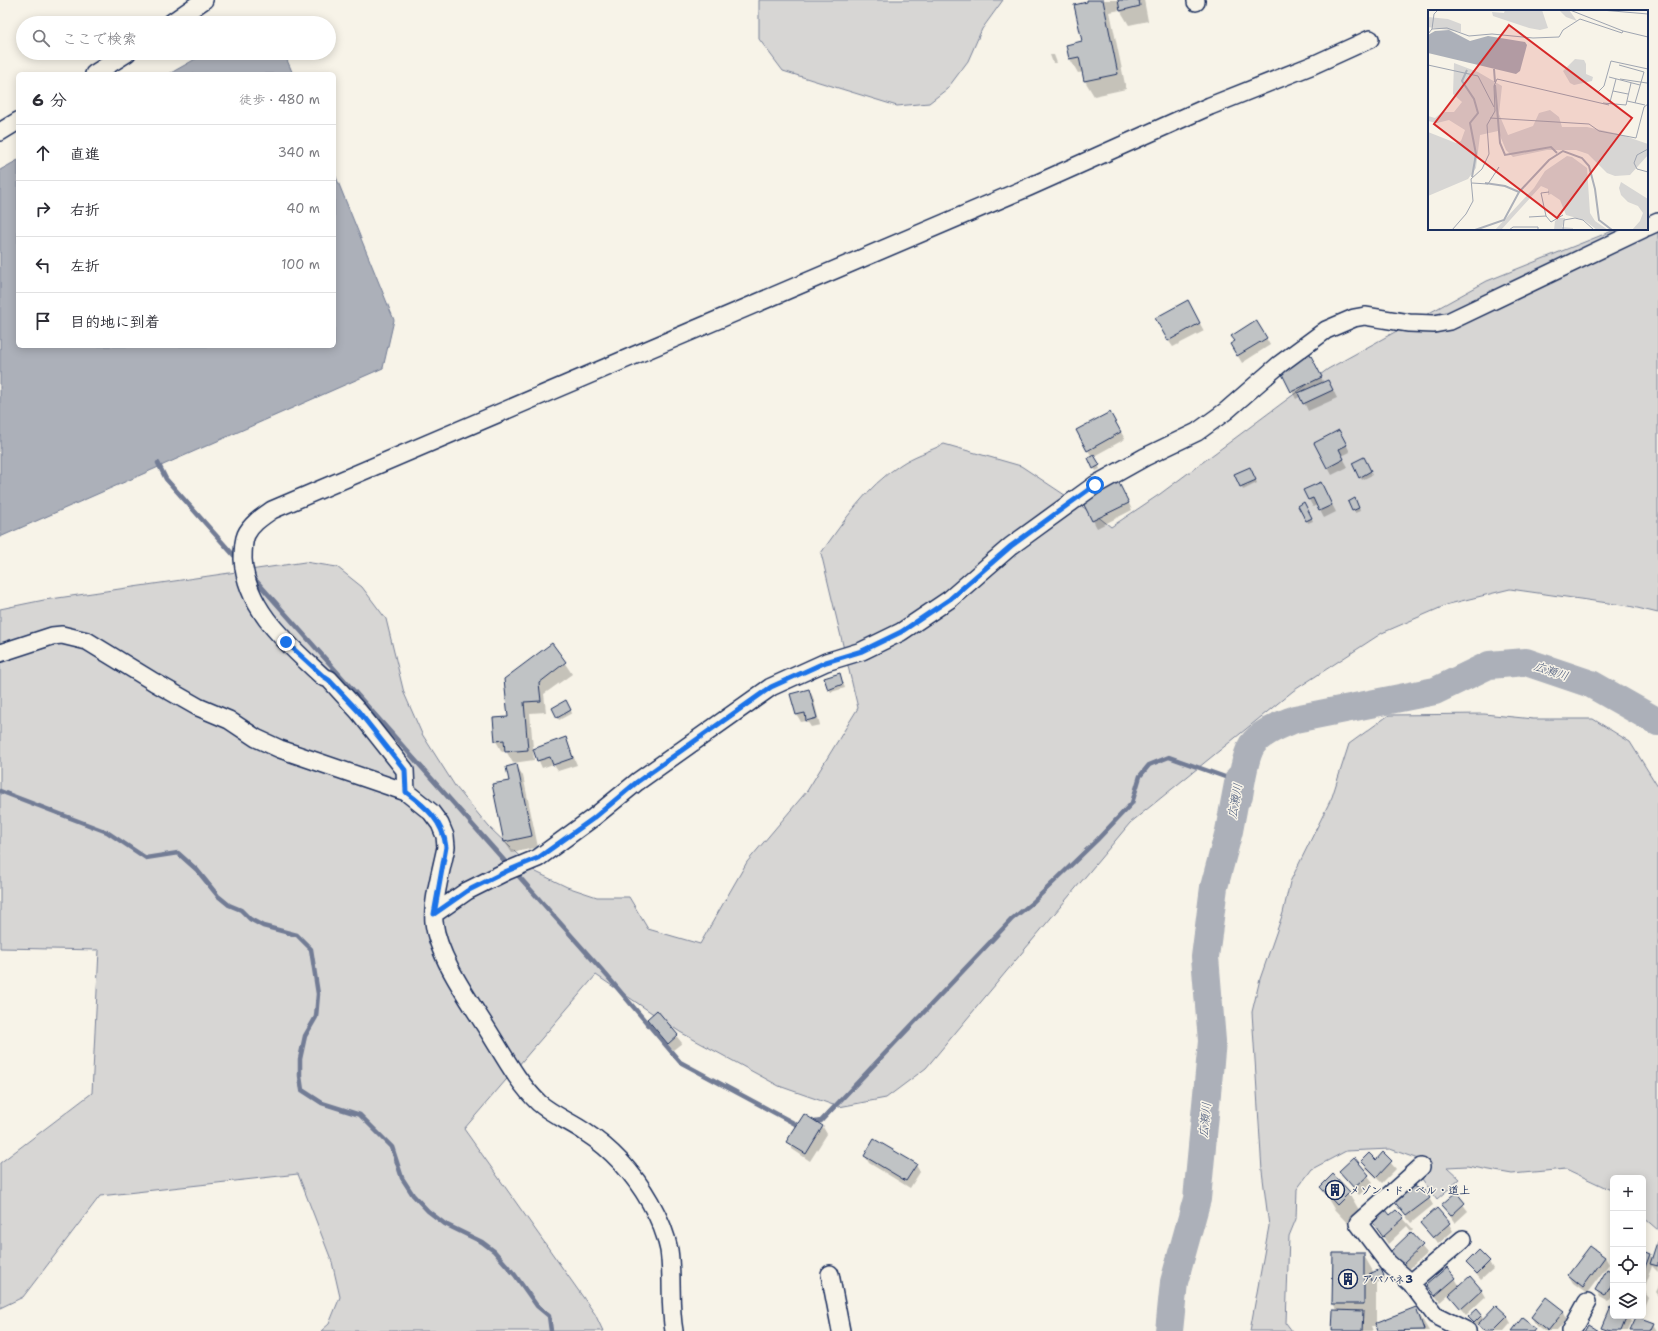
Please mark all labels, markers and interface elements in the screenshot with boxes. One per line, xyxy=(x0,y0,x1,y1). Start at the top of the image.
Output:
inset map xyxy=(1428,10,1648,230)
search box xyxy=(16,16,336,60)
icon: search xyxy=(30,27,52,49)
text: ここで検索 xyxy=(62,29,137,49)
text: 6 分 xyxy=(32,89,67,111)
text: 徒歩 · 480 m xyxy=(239,91,320,108)
icon: ahead xyxy=(32,142,54,164)
text: 直進 xyxy=(70,144,100,164)
text: 340 m xyxy=(278,144,320,161)
icon: right xyxy=(32,198,54,220)
text: 右折 xyxy=(70,200,100,220)
text: 40 m xyxy=(286,200,320,217)
icon: left xyxy=(32,254,54,276)
text: 左折 xyxy=(70,256,100,276)
text: 100 m xyxy=(281,256,320,273)
icon: arrive xyxy=(32,310,54,332)
text: 目的地に到着 xyxy=(70,312,160,332)
route start xyxy=(1086,476,1104,494)
route end xyxy=(277,633,295,651)
water label: 広瀬川 xyxy=(1531,658,1571,684)
water label: 広瀬川 xyxy=(1224,782,1246,820)
water label: 広瀬川 xyxy=(1195,1101,1215,1139)
map controls xyxy=(1610,1175,1646,1319)
button: + xyxy=(1610,1175,1646,1211)
building icon: メゾン・ド・ベル・道上 xyxy=(1324,1179,1346,1201)
place label: メゾン・ド・ベル・道上 xyxy=(1349,1183,1470,1198)
button: − xyxy=(1610,1211,1646,1247)
button: locate xyxy=(1610,1247,1646,1283)
building icon: アパパネ3 xyxy=(1337,1268,1359,1290)
place label: アパパネ3 xyxy=(1362,1272,1413,1287)
button: layers xyxy=(1610,1283,1646,1319)

